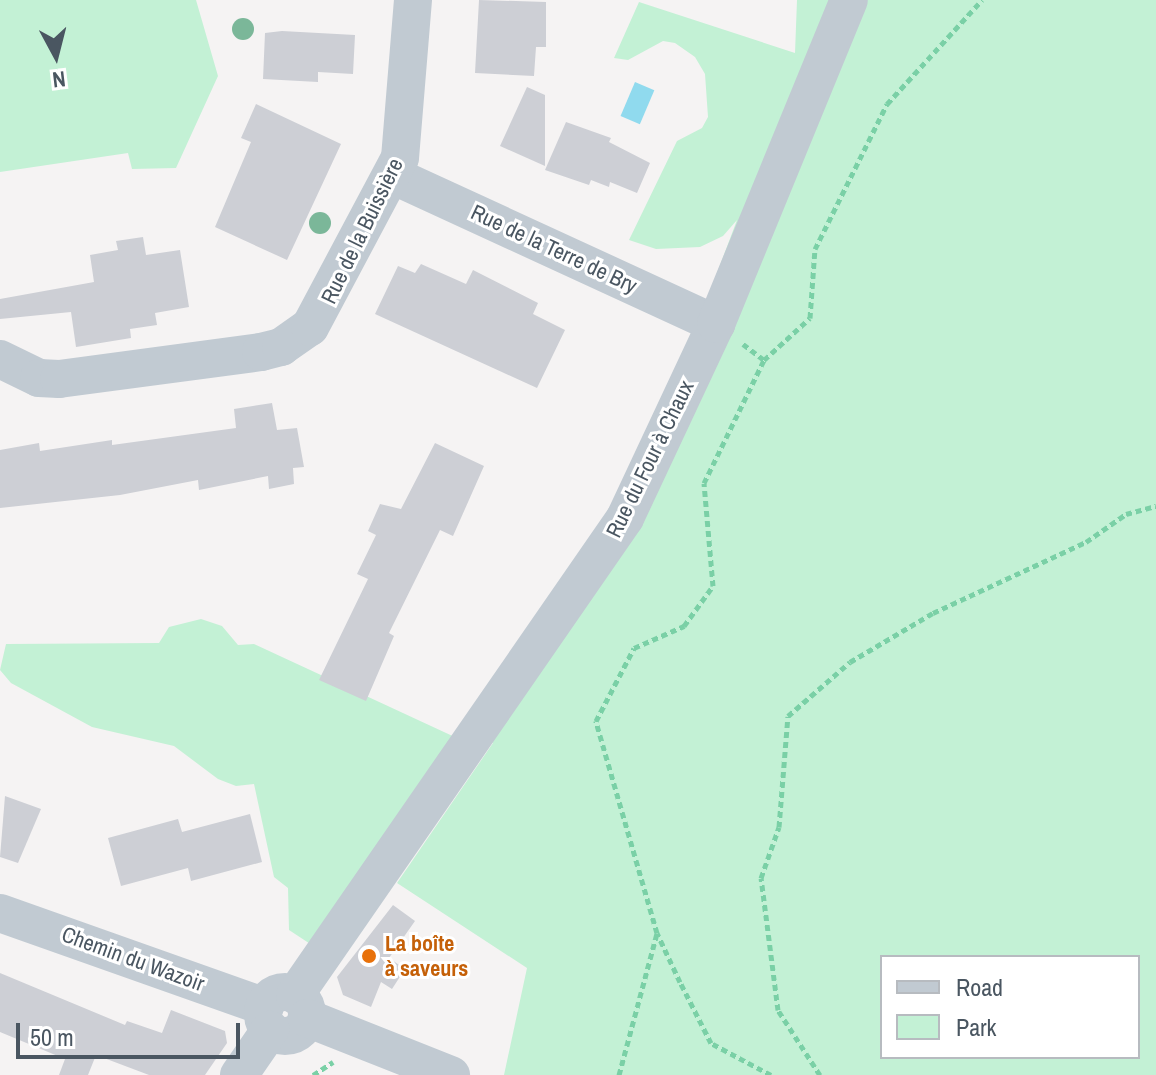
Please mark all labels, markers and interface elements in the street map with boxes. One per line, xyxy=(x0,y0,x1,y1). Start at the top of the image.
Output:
north arrow xyxy=(16,16,96,96)
text: N xyxy=(51,64,67,96)
street label: Rue de la Buissière xyxy=(315,154,409,308)
street label: Rue de la Terre de Bry xyxy=(467,199,641,299)
street label: Rue du Four à Chaux xyxy=(601,376,699,542)
street label: Chemin du Wazoir xyxy=(58,921,208,997)
place label: La boîte à saveurs xyxy=(385,930,468,982)
marker: La boîte à saveurs xyxy=(360,947,378,965)
legend xyxy=(880,955,1140,1059)
text: Road xyxy=(956,971,1003,1003)
scale bar xyxy=(20,1007,244,1057)
text: Park xyxy=(956,1011,996,1043)
text: 50 m xyxy=(30,1021,74,1053)

